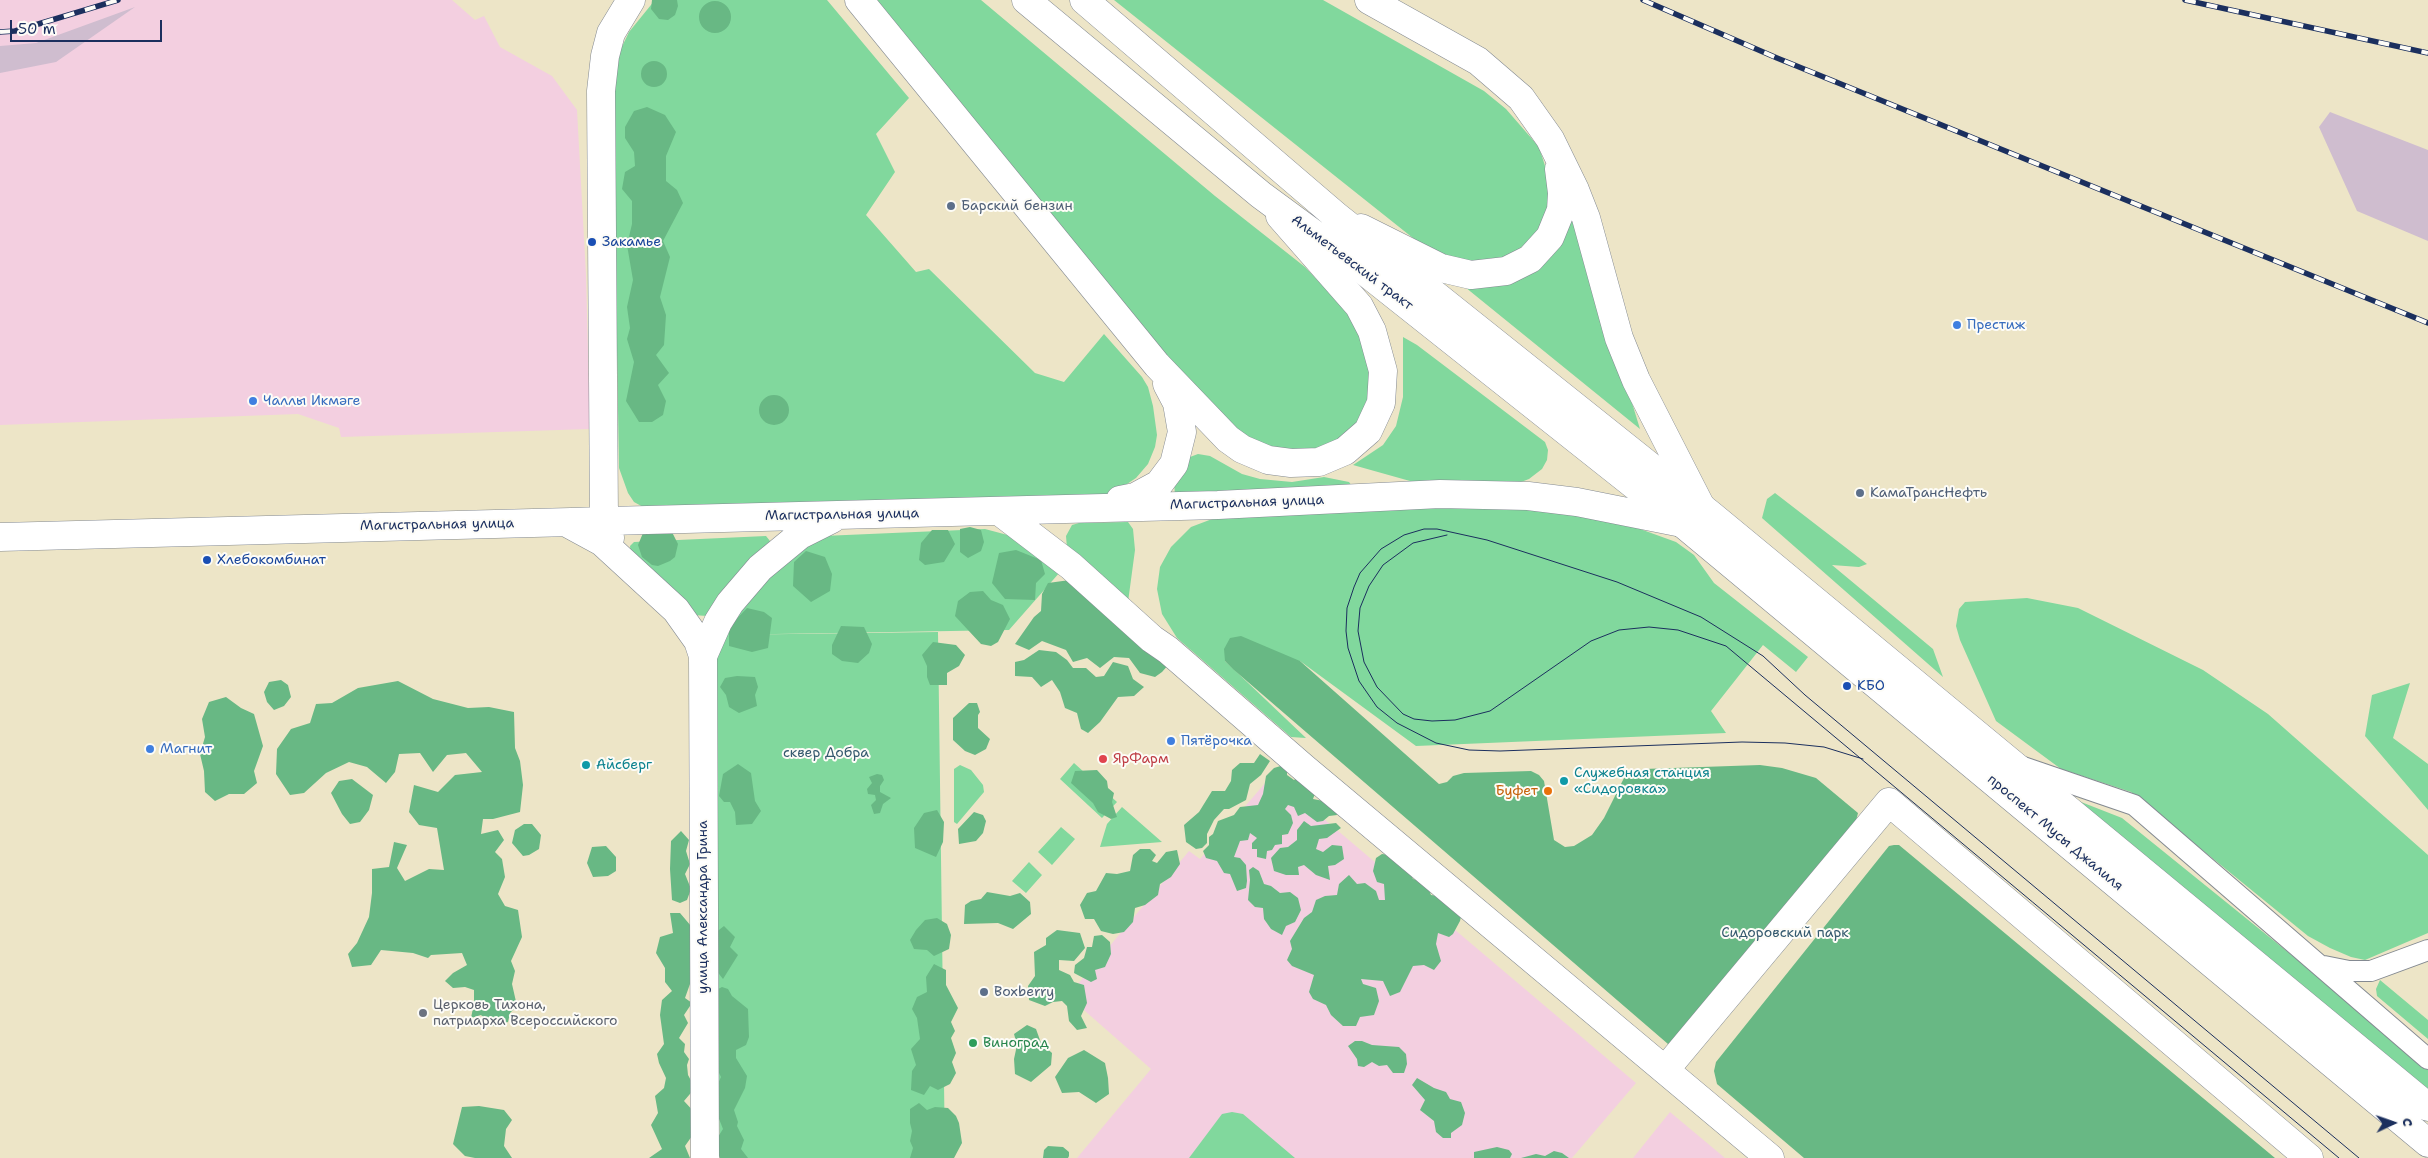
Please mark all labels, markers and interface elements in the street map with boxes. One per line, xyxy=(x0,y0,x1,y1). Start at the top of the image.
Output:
scale bar xyxy=(12,10,165,42)
text: 50 m xyxy=(18,19,56,39)
place label: Барский бензин xyxy=(961,198,1073,214)
marker: Барский бензин xyxy=(945,200,957,212)
street label: Альметьевский тракт xyxy=(1288,212,1416,314)
place label: Закамье xyxy=(602,234,661,250)
marker: Закамье xyxy=(586,236,598,248)
place label: Престиж xyxy=(1967,317,2025,333)
marker: Престиж xyxy=(1951,319,1963,331)
place label: Чаллы Икмәге xyxy=(263,393,361,409)
marker: Чаллы Икмәге xyxy=(247,395,259,407)
place label: КамаТрансНефть xyxy=(1870,485,1987,501)
marker: КамаТрансНефть xyxy=(1854,487,1866,499)
street label: Магистральная улица xyxy=(1170,492,1324,514)
street label: Магистральная улица xyxy=(765,505,919,525)
street label: Магистральная улица xyxy=(360,515,514,535)
place label: Хлебокомбинат xyxy=(217,552,326,568)
marker: Хлебокомбинат xyxy=(201,554,213,566)
place label: КБО xyxy=(1857,678,1885,694)
marker: КБО xyxy=(1841,680,1853,692)
place label: Пятёрочка xyxy=(1181,733,1252,749)
marker: Пятёрочка xyxy=(1165,735,1177,747)
place label: Магнит xyxy=(160,741,212,757)
marker: Магнит xyxy=(144,743,156,755)
park label: сквер Добра xyxy=(783,745,869,761)
place label: ЯрФарм xyxy=(1113,751,1169,767)
marker: ЯрФарм xyxy=(1097,753,1109,765)
place label: Айсберг xyxy=(596,757,652,773)
marker: Айсберг xyxy=(580,759,592,771)
place label: Служебная станция «Сидоровка» xyxy=(1574,765,1710,798)
street label: проспект Мусы Джалиля xyxy=(1984,771,2126,895)
marker: Служебная станция «Сидоровка» xyxy=(1558,775,1570,787)
place label: Буфет xyxy=(1495,783,1538,799)
marker: Буфет xyxy=(1542,785,1554,797)
street label: улица Александра Грина xyxy=(695,820,711,994)
park label: Сидоровский парк xyxy=(1721,925,1849,941)
place label: Boxberry xyxy=(994,984,1054,1000)
marker: Boxberry xyxy=(978,986,990,998)
place label: Церковь Тихона, патриарха Всероссийского xyxy=(433,997,617,1030)
marker: Церковь Тихона, патриарха Всероссийского xyxy=(417,1007,429,1019)
place label: Виноград xyxy=(983,1035,1049,1051)
marker: Виноград xyxy=(967,1037,979,1049)
north arrow xyxy=(2368,1098,2418,1148)
text: С xyxy=(2399,1117,2417,1127)

